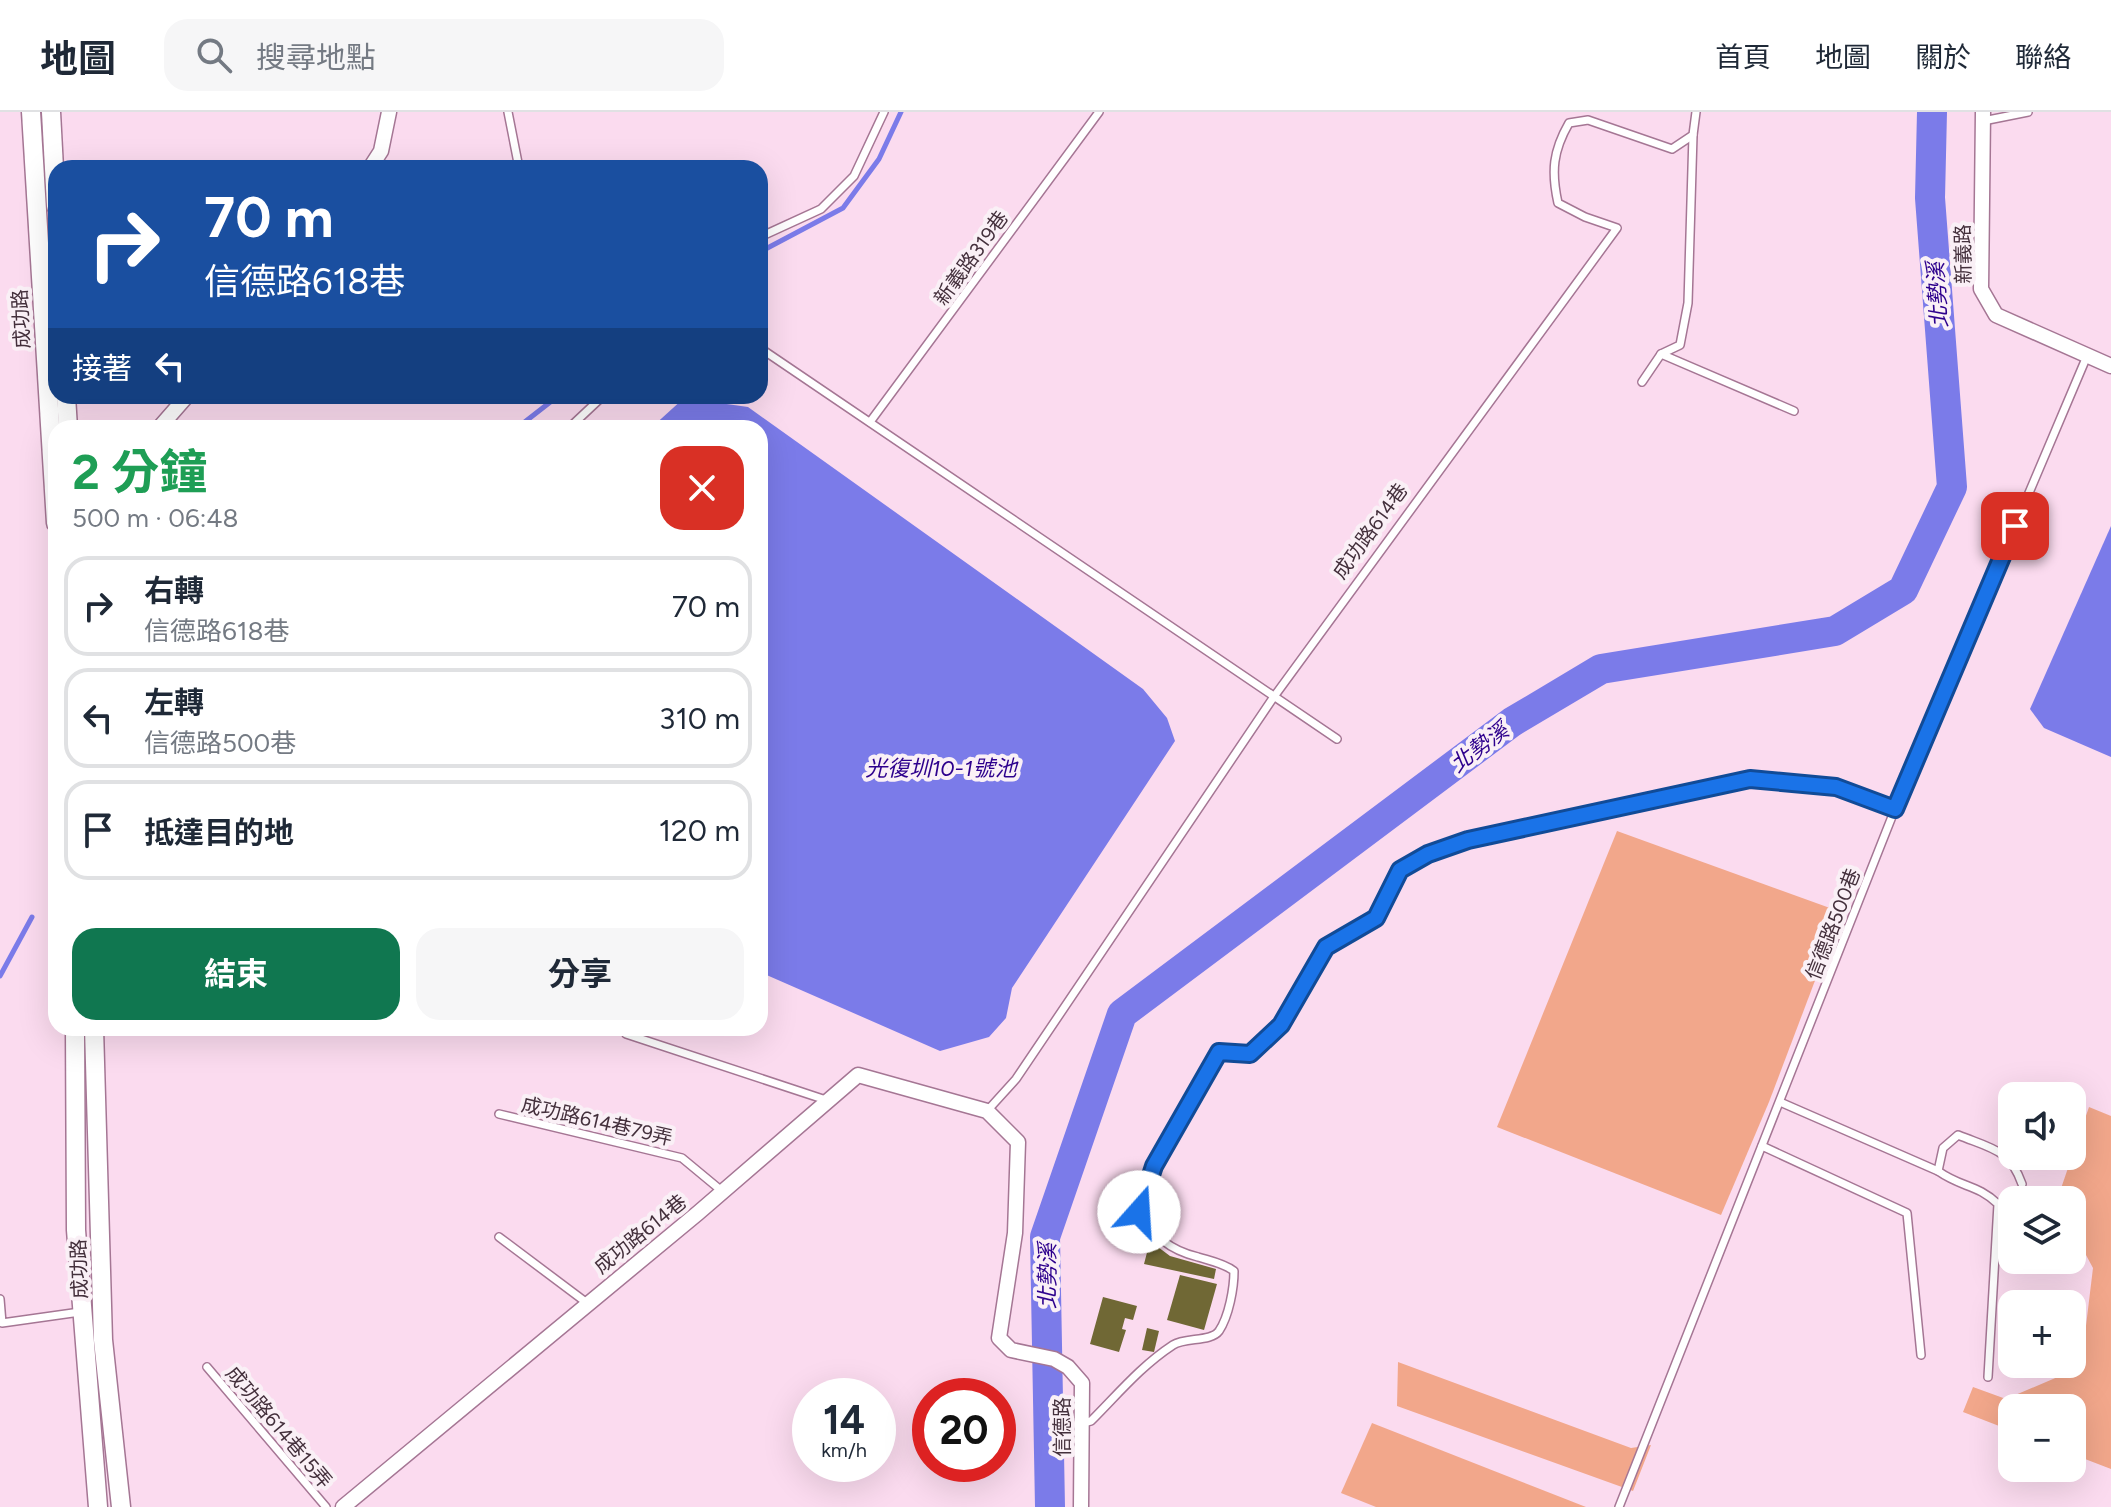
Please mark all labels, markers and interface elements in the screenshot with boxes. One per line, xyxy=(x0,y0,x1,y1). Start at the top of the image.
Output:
search box xyxy=(164,19,724,91)
icon: search xyxy=(192,33,236,77)
text: 地圖 xyxy=(40,36,116,82)
text: 搜尋地點 xyxy=(256,39,376,76)
text: 首頁 xyxy=(1715,40,1771,74)
text: 地圖 xyxy=(1815,40,1871,74)
text: 關於 xyxy=(1915,40,1971,74)
text: 聯絡 xyxy=(2015,40,2071,74)
text: 70 m xyxy=(204,184,334,251)
icon: right xyxy=(72,192,176,296)
street label: 新義路319巷 xyxy=(929,206,1013,310)
street label: 新義路 xyxy=(1950,224,1976,284)
water label: 北勢溪 xyxy=(1922,258,1953,329)
text: 信德路618巷 xyxy=(204,260,405,303)
street label: 成功路 xyxy=(7,288,35,350)
icon: left xyxy=(148,344,192,388)
text: 接著 xyxy=(72,350,132,387)
text: 2 分鐘 xyxy=(72,443,207,501)
button: close xyxy=(660,446,744,530)
street label: 成功路614巷 xyxy=(1327,479,1413,583)
pin xyxy=(1981,492,2049,560)
text: 500 m · 06:48 xyxy=(72,502,238,534)
icon: arrive xyxy=(1993,504,2037,548)
text: 右轉 xyxy=(144,572,204,609)
icon: right xyxy=(76,584,120,628)
text: 70 m xyxy=(672,588,740,625)
text: 信德路618巷 xyxy=(144,615,289,647)
text: 左轉 xyxy=(144,684,204,721)
icon: left xyxy=(76,696,120,740)
text: 310 m xyxy=(659,700,740,737)
water label: 北勢溪 xyxy=(1445,715,1516,778)
text: 信德路500巷 xyxy=(144,727,296,759)
water label: 光復圳10-1號池 xyxy=(865,755,1019,782)
icon: arrive xyxy=(76,808,120,852)
text: 120 m xyxy=(659,812,740,849)
text: 抵達目的地 xyxy=(144,814,294,851)
street label: 信德路500巷 xyxy=(1801,865,1865,983)
button: 結束 xyxy=(72,928,400,1020)
button: 分享 xyxy=(416,928,744,1020)
map controls xyxy=(1998,1082,2086,1482)
button: sound xyxy=(1998,1082,2086,1170)
street label: 成功路614巷79弄 xyxy=(519,1092,675,1150)
position arrow xyxy=(1097,1170,1181,1254)
button: layers xyxy=(1998,1186,2086,1274)
street label: 成功路614巷 xyxy=(589,1189,691,1279)
street label: 成功路 xyxy=(66,1239,92,1299)
water label: 北勢溪 xyxy=(1034,1240,1061,1309)
button: + xyxy=(1998,1290,2086,1378)
street label: 成功路614巷15弄 xyxy=(221,1361,337,1493)
speed limit sign: 20 xyxy=(912,1378,1016,1482)
button: − xyxy=(1998,1394,2086,1482)
text: 14 xyxy=(823,1396,865,1444)
street label: 信德路 xyxy=(1050,1397,1074,1457)
text: km/h xyxy=(821,1438,867,1462)

